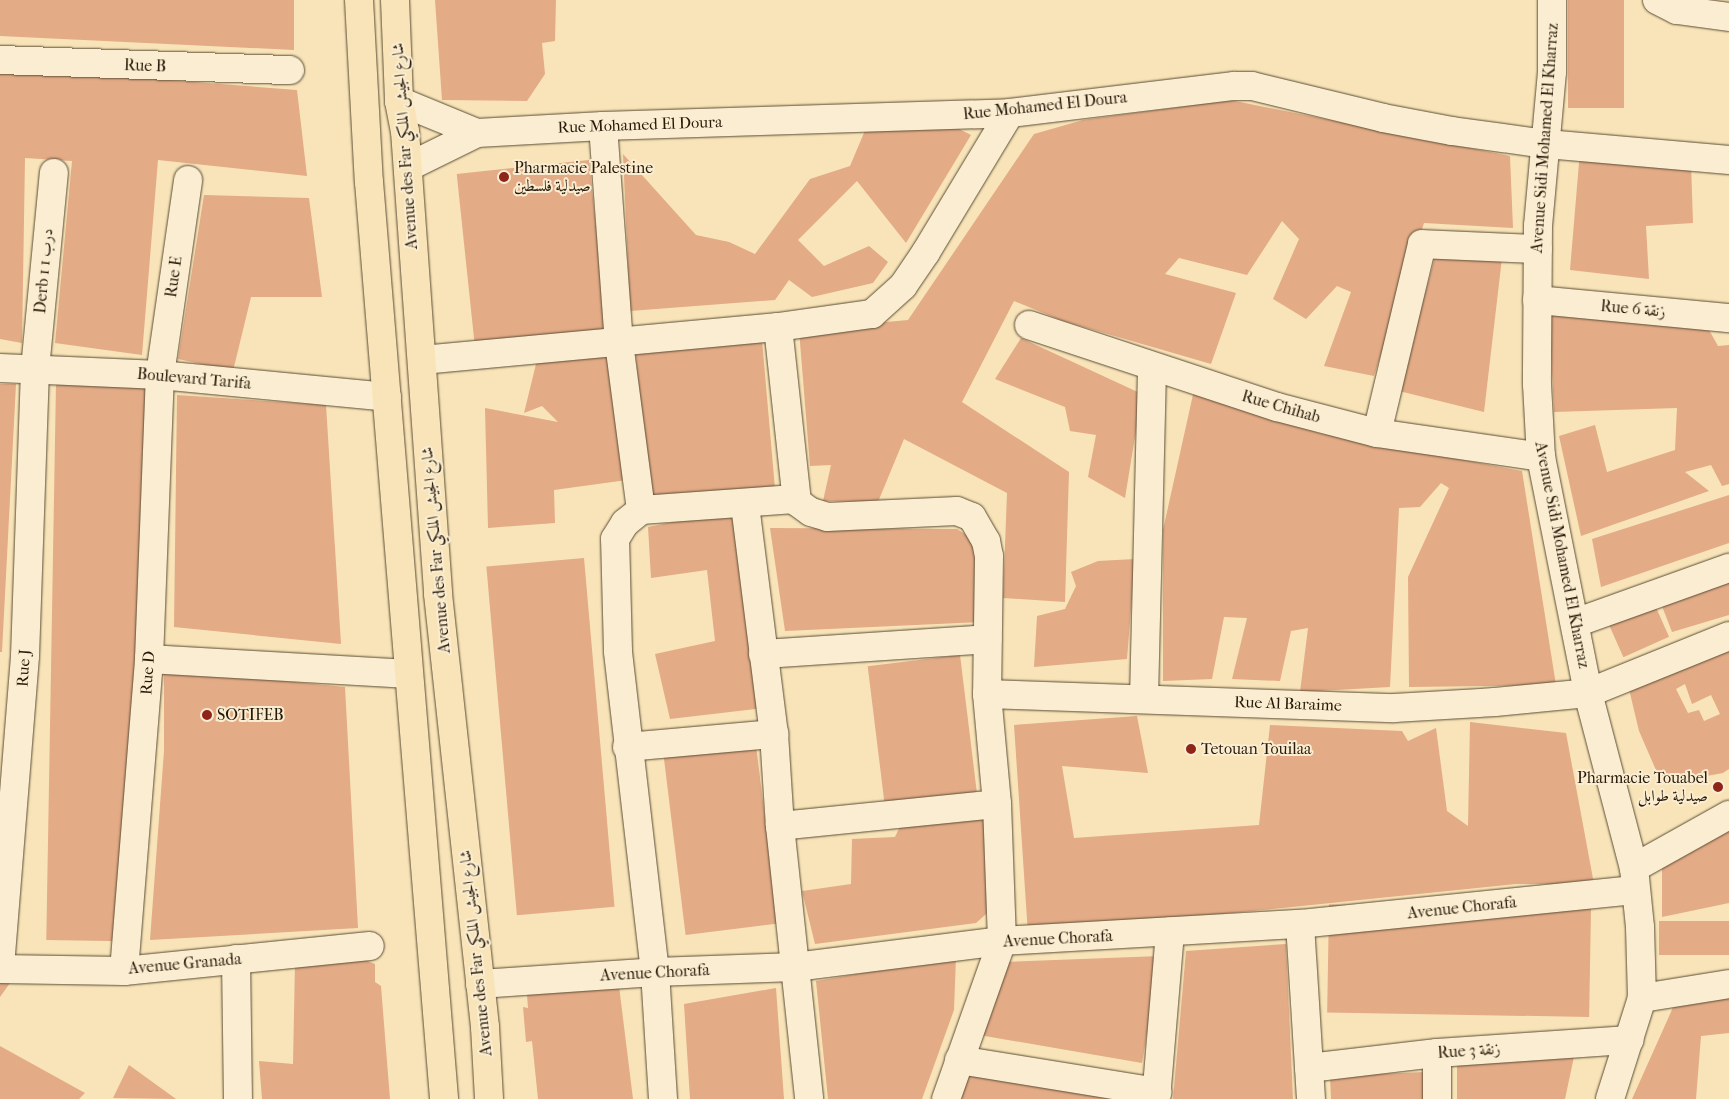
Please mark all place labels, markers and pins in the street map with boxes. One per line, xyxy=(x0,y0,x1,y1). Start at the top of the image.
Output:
place label: Pharmacie Palestine صيدلية فلسطين xyxy=(514,158,653,196)
marker: Pharmacie Palestine صيدلية فلسطين xyxy=(498,171,510,183)
place label: SOTIFEB xyxy=(217,705,284,725)
marker: SOTIFEB xyxy=(201,709,213,721)
place label: Tetouan Touilaa xyxy=(1201,739,1311,759)
marker: Tetouan Touilaa xyxy=(1185,743,1197,755)
place label: Pharmacie Touabel صيدلية طوابل xyxy=(1577,768,1708,806)
marker: Pharmacie Touabel صيدلية طوابل xyxy=(1712,781,1724,793)

